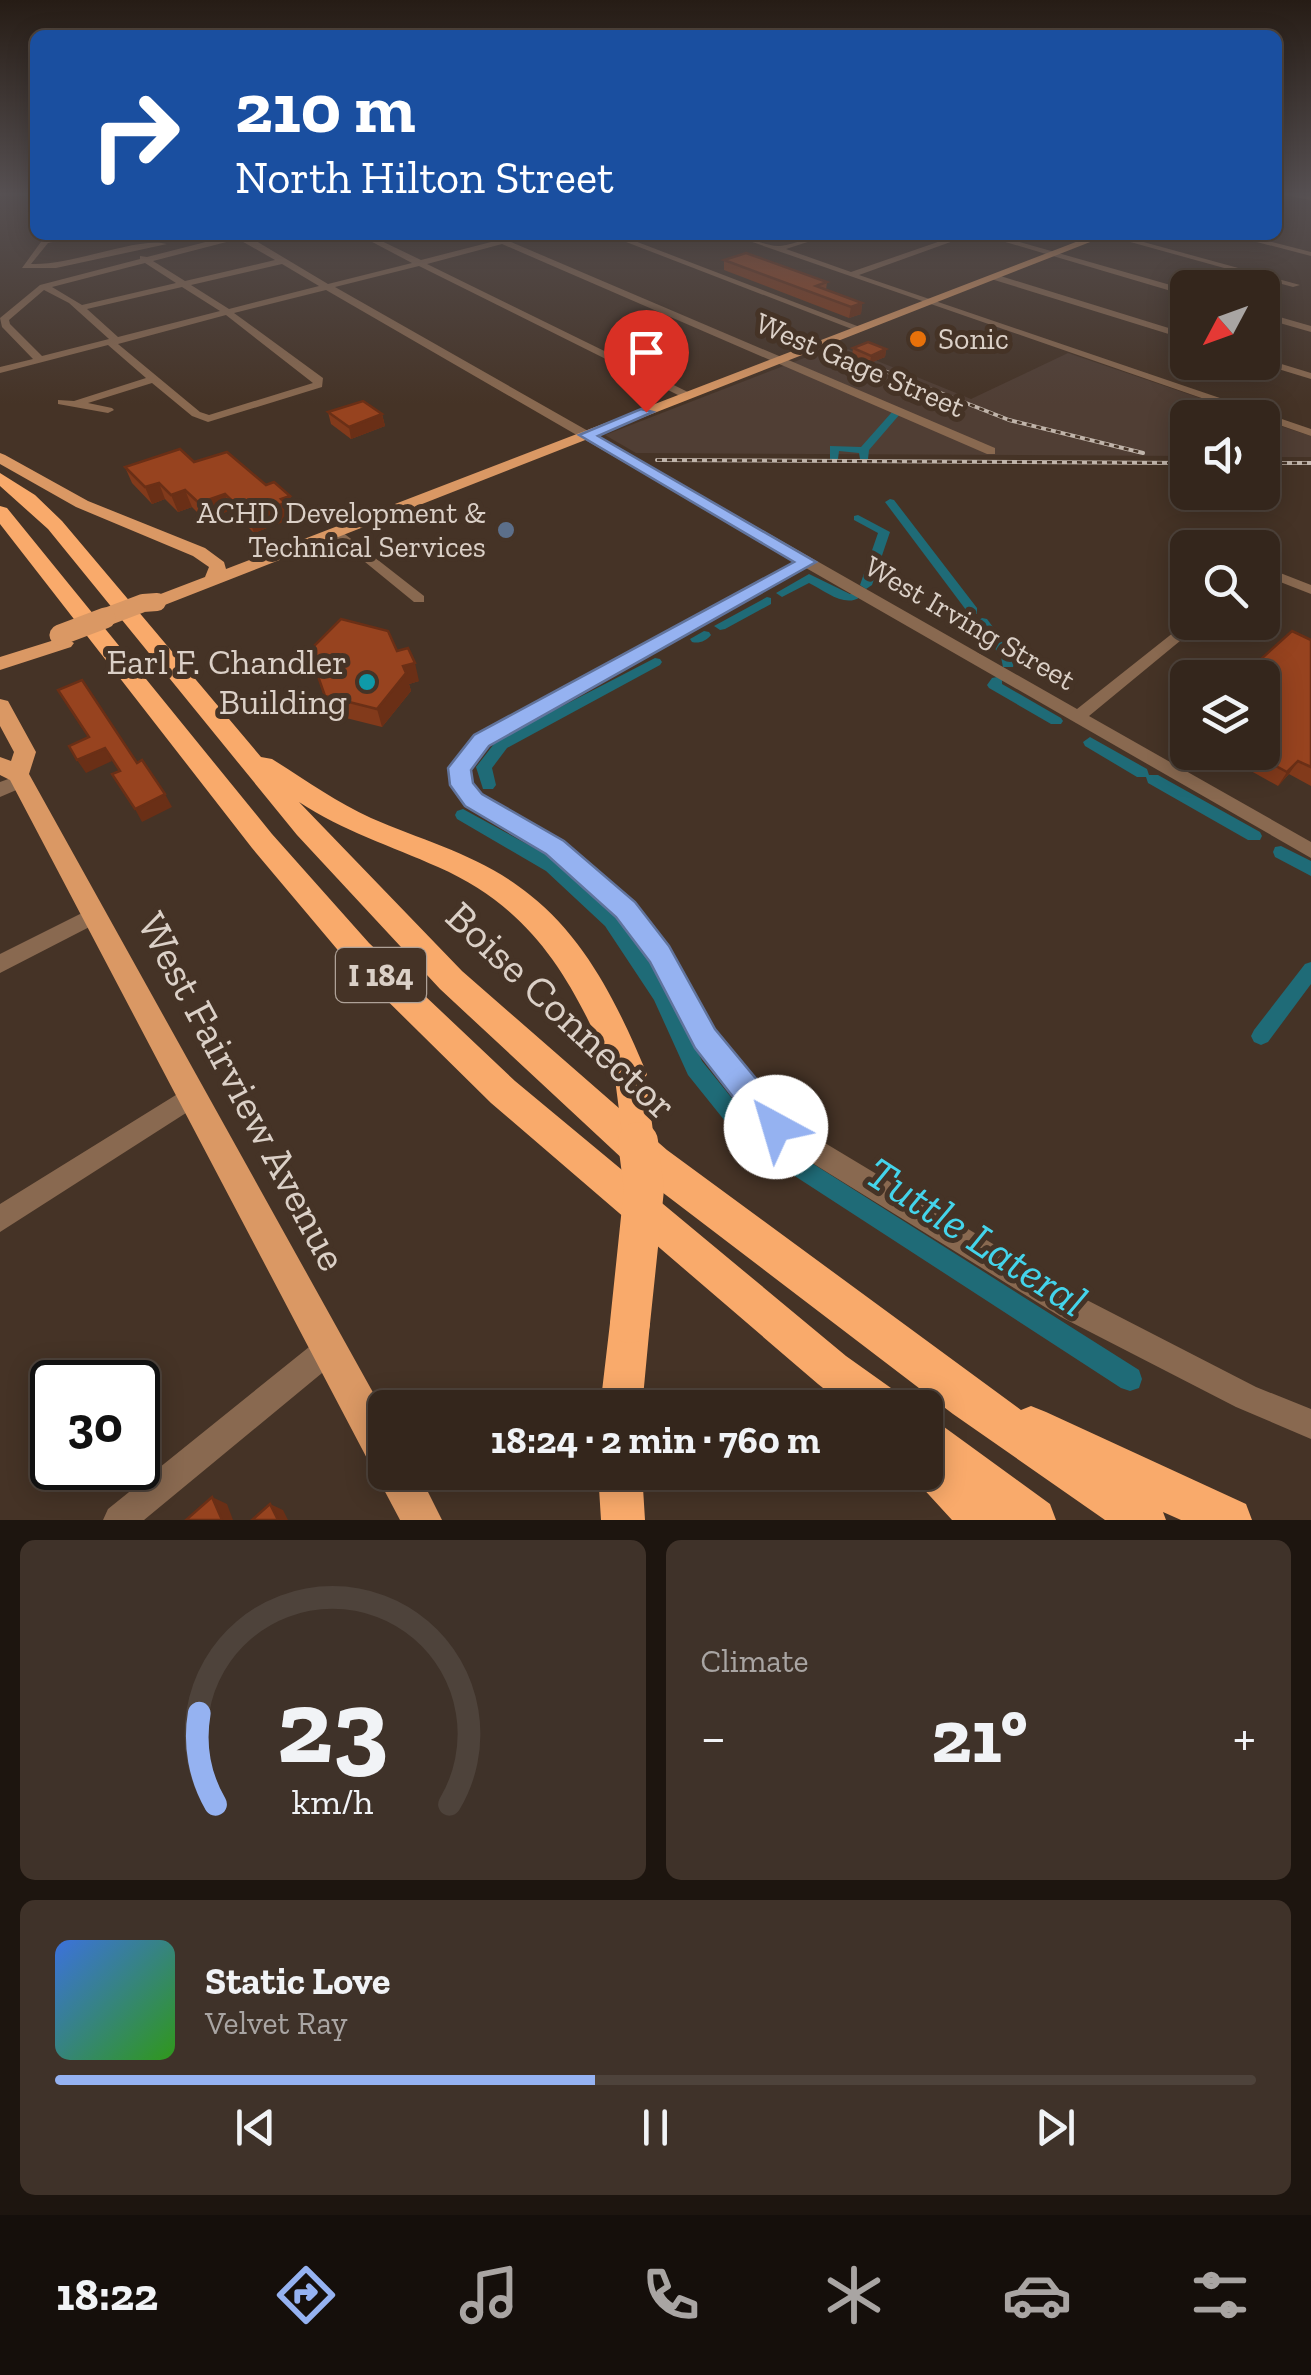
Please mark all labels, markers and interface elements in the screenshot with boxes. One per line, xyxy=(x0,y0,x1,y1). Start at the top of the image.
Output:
text: 210 m xyxy=(235,66,416,150)
icon: right xyxy=(70,70,200,200)
text: North Hilton Street xyxy=(235,151,614,205)
north arrow xyxy=(1170,270,1280,380)
map controls xyxy=(1170,270,1280,770)
street label: West Gage Street xyxy=(750,305,970,425)
pin xyxy=(604,310,689,413)
place label: Sonic xyxy=(938,321,1009,357)
icon: arrive xyxy=(619,325,674,380)
marker: Sonic xyxy=(907,328,929,350)
button: sound xyxy=(1170,400,1280,510)
place label: ACHD Development & Technical Services xyxy=(197,495,486,565)
marker: ACHD Development & Technical Services xyxy=(495,519,517,541)
button: search xyxy=(1170,530,1280,640)
street label: West Irving Street xyxy=(858,548,1082,698)
place label: Earl F. Chandler Building xyxy=(106,641,347,723)
button: layers xyxy=(1170,660,1280,770)
marker: Earl F. Chandler Building xyxy=(356,671,378,693)
street label: Boise Connector xyxy=(436,890,688,1130)
street label: West Fairview Avenue xyxy=(127,903,359,1279)
road number: I 184 xyxy=(336,948,426,1002)
position arrow xyxy=(724,1075,828,1179)
water label: Tuttle Lateral xyxy=(856,1146,1097,1328)
speed limit sign: 30 xyxy=(30,1360,160,1490)
text: 18:24 · 2 min · 760 m xyxy=(491,1417,820,1463)
text: Climate xyxy=(701,1642,809,1680)
text: 23 xyxy=(277,1664,388,1789)
text: 21° xyxy=(931,1691,1028,1781)
text: − xyxy=(701,1704,726,1770)
text: + xyxy=(1233,1704,1256,1770)
text: km/h xyxy=(292,1780,374,1823)
text: Static Love xyxy=(205,1958,390,2004)
text: Velvet Ray xyxy=(205,2004,348,2042)
icon: previous xyxy=(228,2100,283,2155)
icon: pause xyxy=(628,2100,683,2155)
icon: next xyxy=(1028,2100,1083,2155)
icon: directions xyxy=(271,2260,341,2330)
icon: music xyxy=(454,2260,524,2330)
icon: phone xyxy=(636,2260,706,2330)
icon: climate xyxy=(819,2260,889,2330)
icon: car xyxy=(1002,2260,1072,2330)
icon: filters xyxy=(1185,2260,1255,2330)
text: 18:22 xyxy=(56,2268,158,2322)

